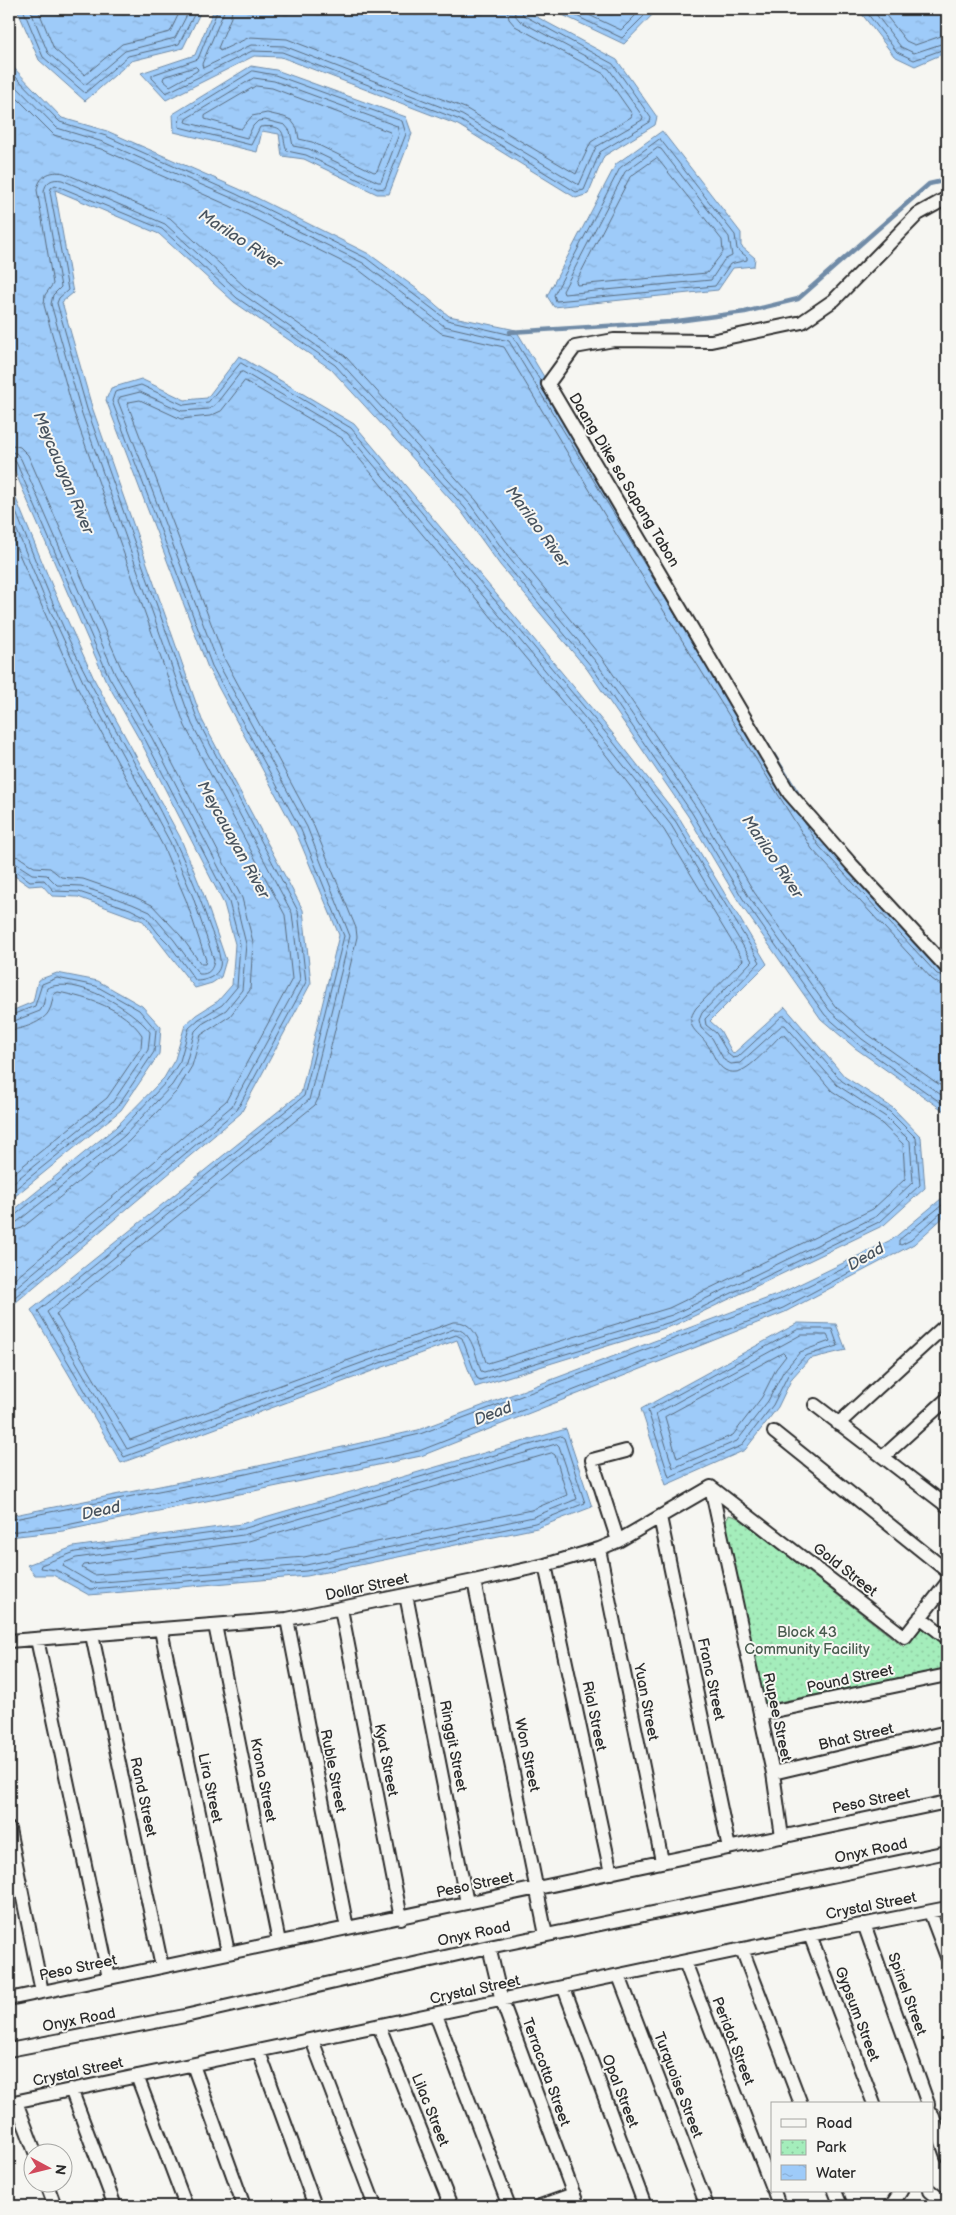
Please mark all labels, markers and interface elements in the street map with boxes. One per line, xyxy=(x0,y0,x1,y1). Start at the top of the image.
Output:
water label: Marilao River xyxy=(195,206,286,275)
street label: Daang Dike sa Sapang Tabon xyxy=(564,389,684,571)
water label: Meycauayan River xyxy=(29,409,98,538)
water label: Marilao River xyxy=(501,483,574,572)
water label: Meycauayan River xyxy=(193,778,274,903)
water label: Marilao River xyxy=(737,812,807,903)
water label: Dead xyxy=(844,1239,888,1275)
water label: Dead xyxy=(471,1398,515,1430)
water label: Dead xyxy=(80,1497,123,1524)
street label: Gold Street xyxy=(809,1539,881,1601)
street label: Dollar Street xyxy=(324,1569,411,1605)
park label: Block 43 Community Facility xyxy=(744,1623,870,1659)
street label: Franc Street xyxy=(693,1636,729,1722)
street label: Yuan Street xyxy=(629,1661,663,1743)
street label: Pound Street xyxy=(805,1661,895,1697)
street label: Rupee Street xyxy=(758,1671,796,1764)
street label: Rial Street xyxy=(577,1679,611,1753)
street label: Ringgit Street xyxy=(435,1699,471,1794)
street label: Won Street xyxy=(510,1716,544,1794)
street label: Bhat Street xyxy=(817,1719,896,1755)
street label: Kyat Street xyxy=(370,1722,402,1798)
street label: Ruble Street xyxy=(316,1728,350,1815)
street label: Krona Street xyxy=(246,1736,281,1824)
street label: Lira Street xyxy=(193,1751,227,1825)
street label: Rand Street xyxy=(125,1755,161,1839)
street label: Peso Street xyxy=(831,1783,912,1818)
street label: Onyx Road xyxy=(833,1834,909,1868)
street label: Peso Street xyxy=(435,1867,516,1902)
street label: Crystal Street xyxy=(824,1888,918,1924)
street label: Onyx Road xyxy=(436,1917,512,1951)
street label: Peso Street xyxy=(38,1950,119,1985)
street label: Spinel Street xyxy=(883,1950,931,2038)
street label: Gypsum Street xyxy=(830,1964,884,2064)
street label: Crystal Street xyxy=(428,1971,522,2009)
street label: Peridot Street xyxy=(707,1994,759,2088)
street label: Onyx Road xyxy=(41,2004,117,2036)
street label: Terracotta Street xyxy=(518,2015,575,2129)
street label: Turquoise Street xyxy=(649,2029,707,2141)
street label: Opal Street xyxy=(597,2052,643,2131)
street label: Crystal Street xyxy=(31,2053,125,2091)
street label: Lilac Street xyxy=(407,2071,453,2150)
legend xyxy=(771,2102,934,2192)
text: Road xyxy=(816,2114,852,2133)
text: Park xyxy=(816,2138,847,2157)
north arrow xyxy=(22,2142,72,2192)
text: N xyxy=(51,2163,69,2176)
text: Water xyxy=(816,2164,856,2183)

